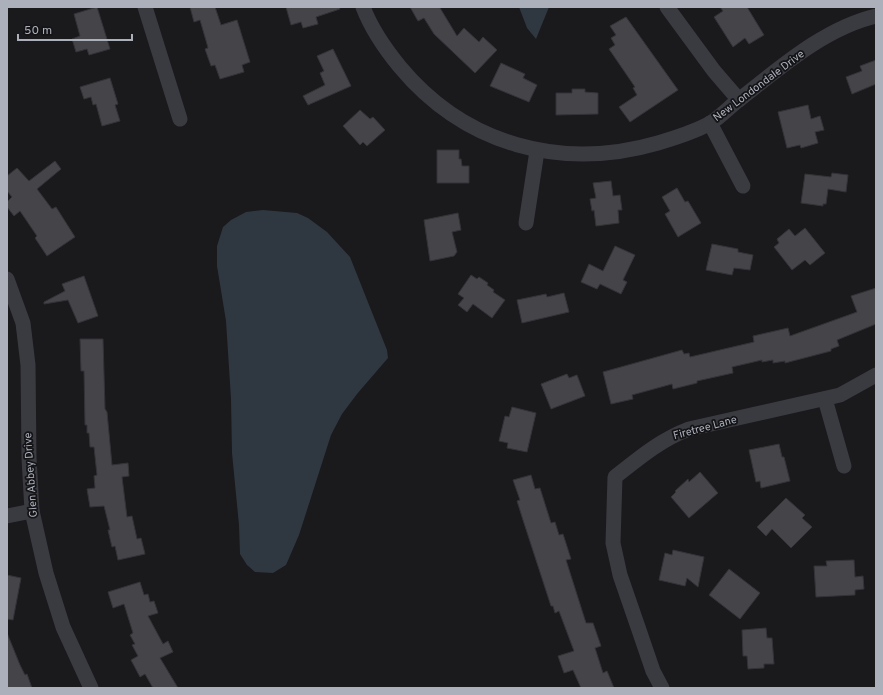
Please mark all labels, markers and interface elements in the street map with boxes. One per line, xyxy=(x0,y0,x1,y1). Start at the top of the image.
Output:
scale bar xyxy=(18,16,132,42)
text: 50 m xyxy=(24,23,52,39)
street label: New Londondale Drive xyxy=(711,47,807,125)
street label: Firetree Lane xyxy=(672,413,739,443)
street label: Glen Abbey Drive xyxy=(21,432,41,518)

